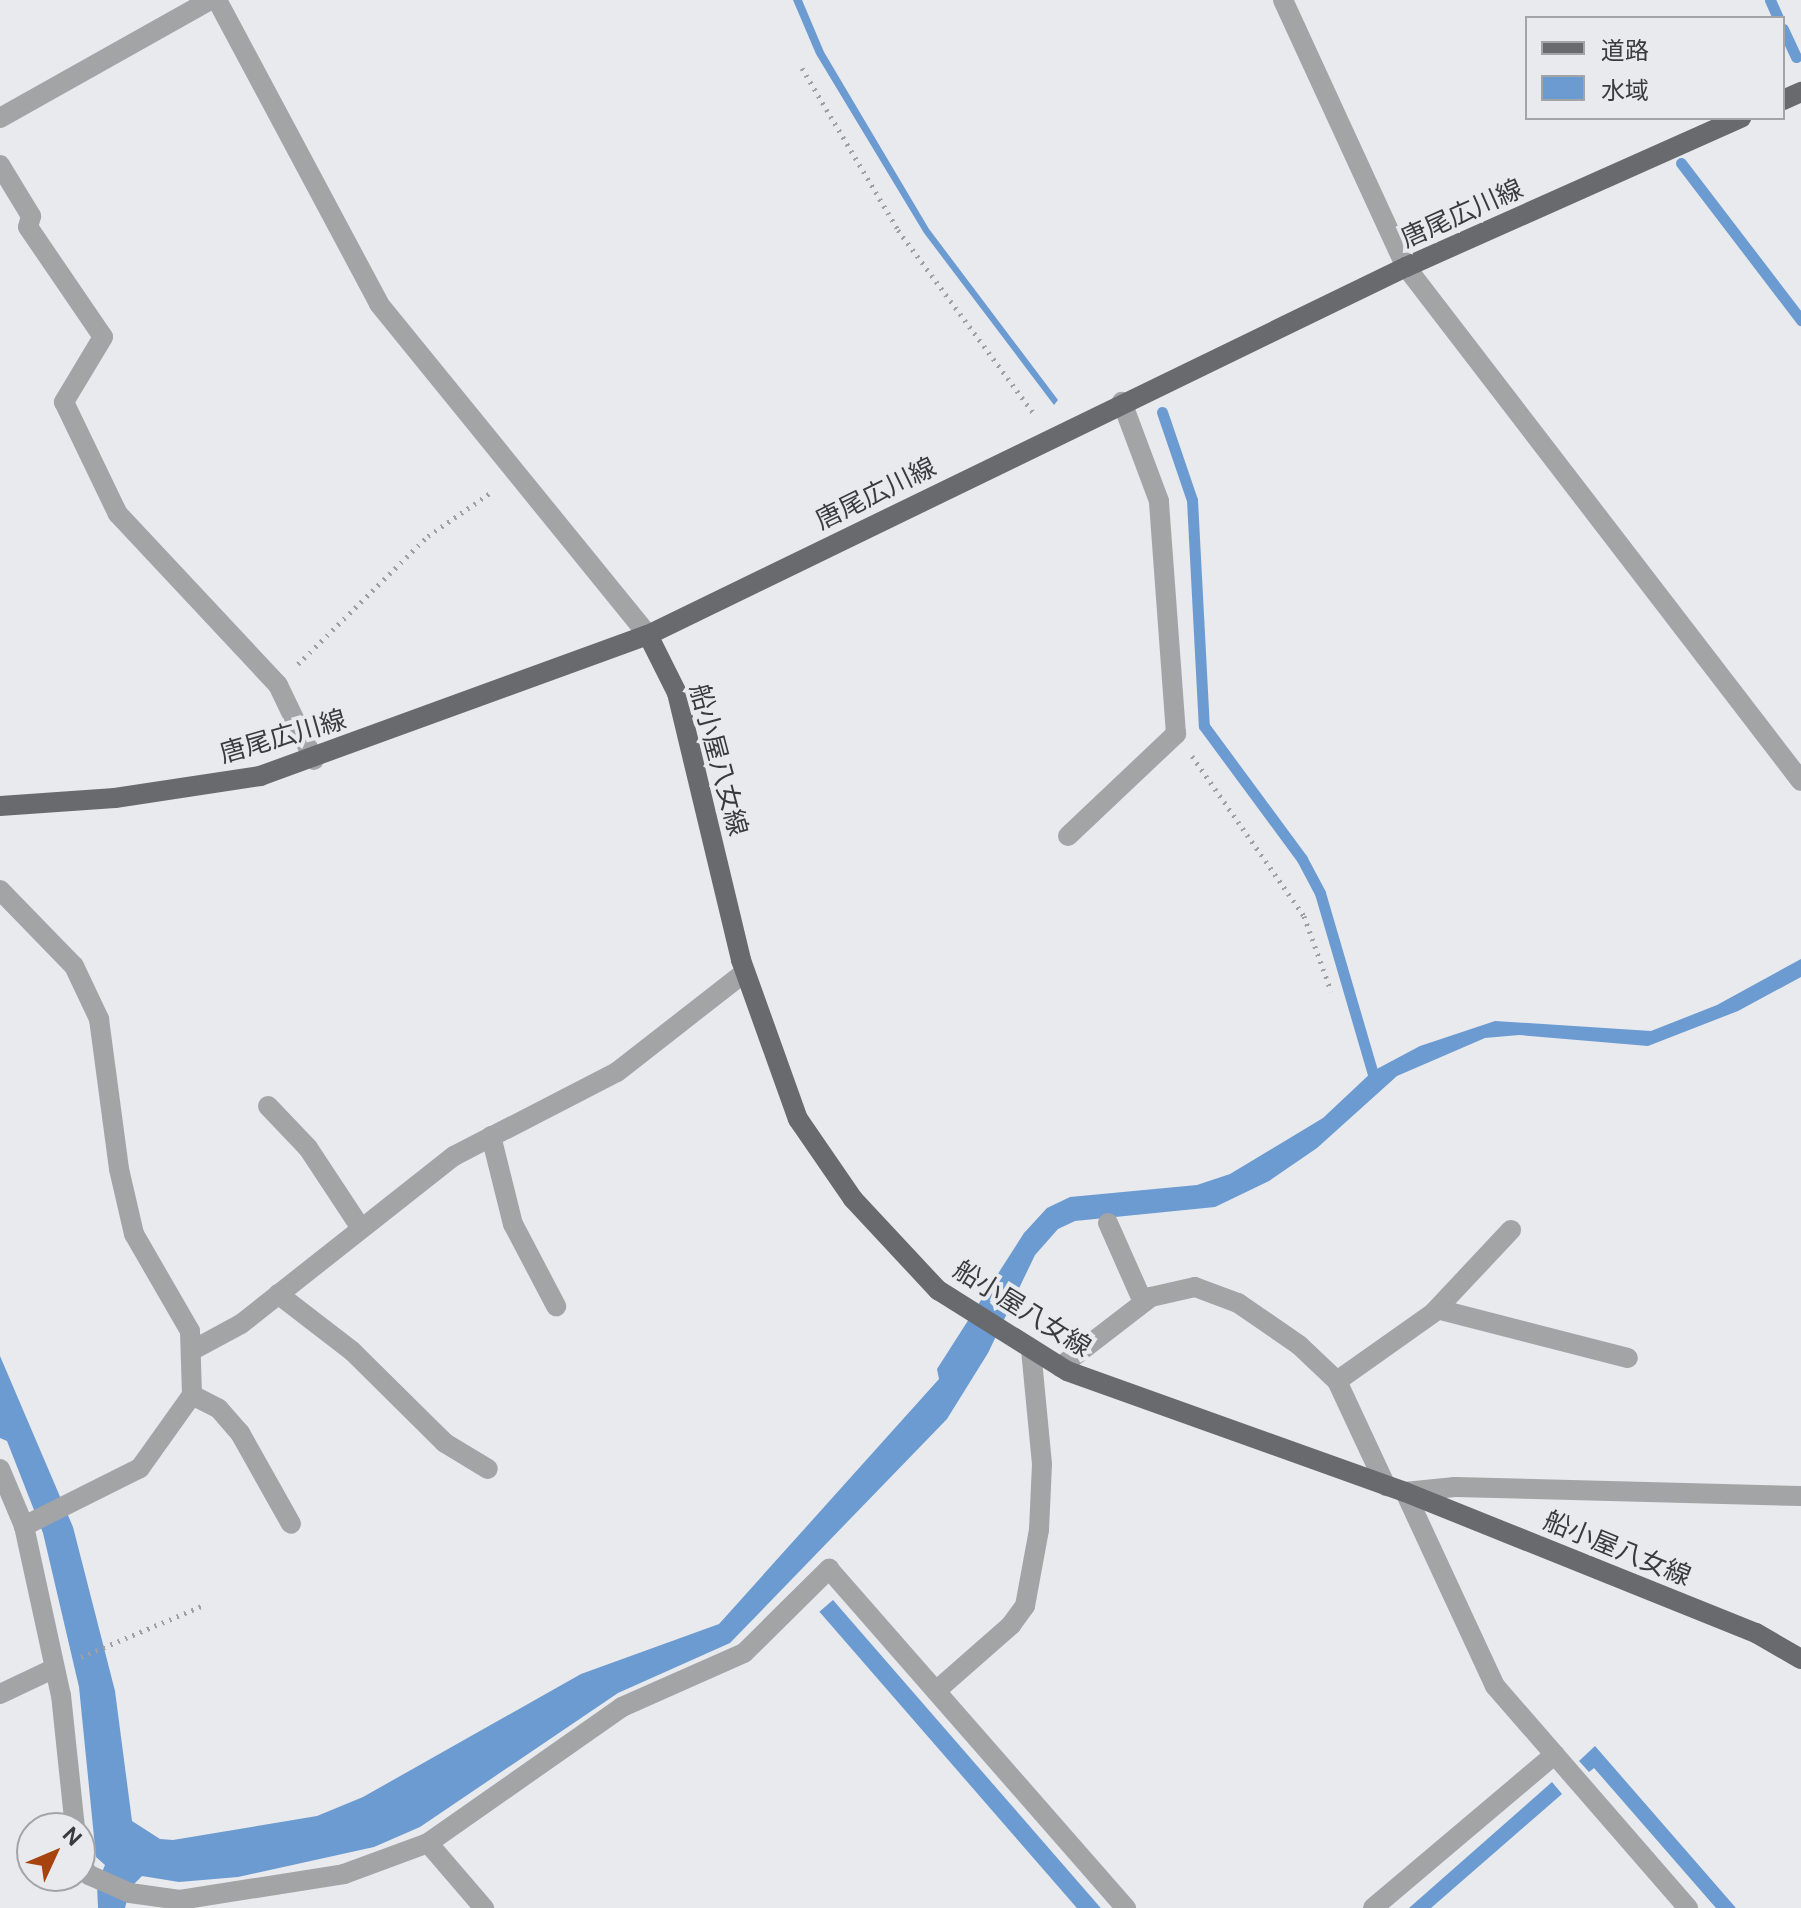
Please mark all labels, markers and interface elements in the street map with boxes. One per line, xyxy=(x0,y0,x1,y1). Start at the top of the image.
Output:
legend xyxy=(1525,16,1785,120)
text: 道路 xyxy=(1601,35,1649,66)
text: 水域 xyxy=(1601,75,1649,106)
street label: 唐尾広川線 xyxy=(1396,173,1528,255)
street label: 唐尾広川線 xyxy=(811,451,941,537)
street label: 船小屋八女線 xyxy=(683,681,753,839)
street label: 唐尾広川線 xyxy=(216,704,350,770)
street label: 船小屋八女線 xyxy=(948,1254,1096,1364)
street label: 船小屋八女線 xyxy=(1539,1505,1695,1593)
north arrow xyxy=(16,1812,96,1892)
text: N xyxy=(56,1821,88,1852)

